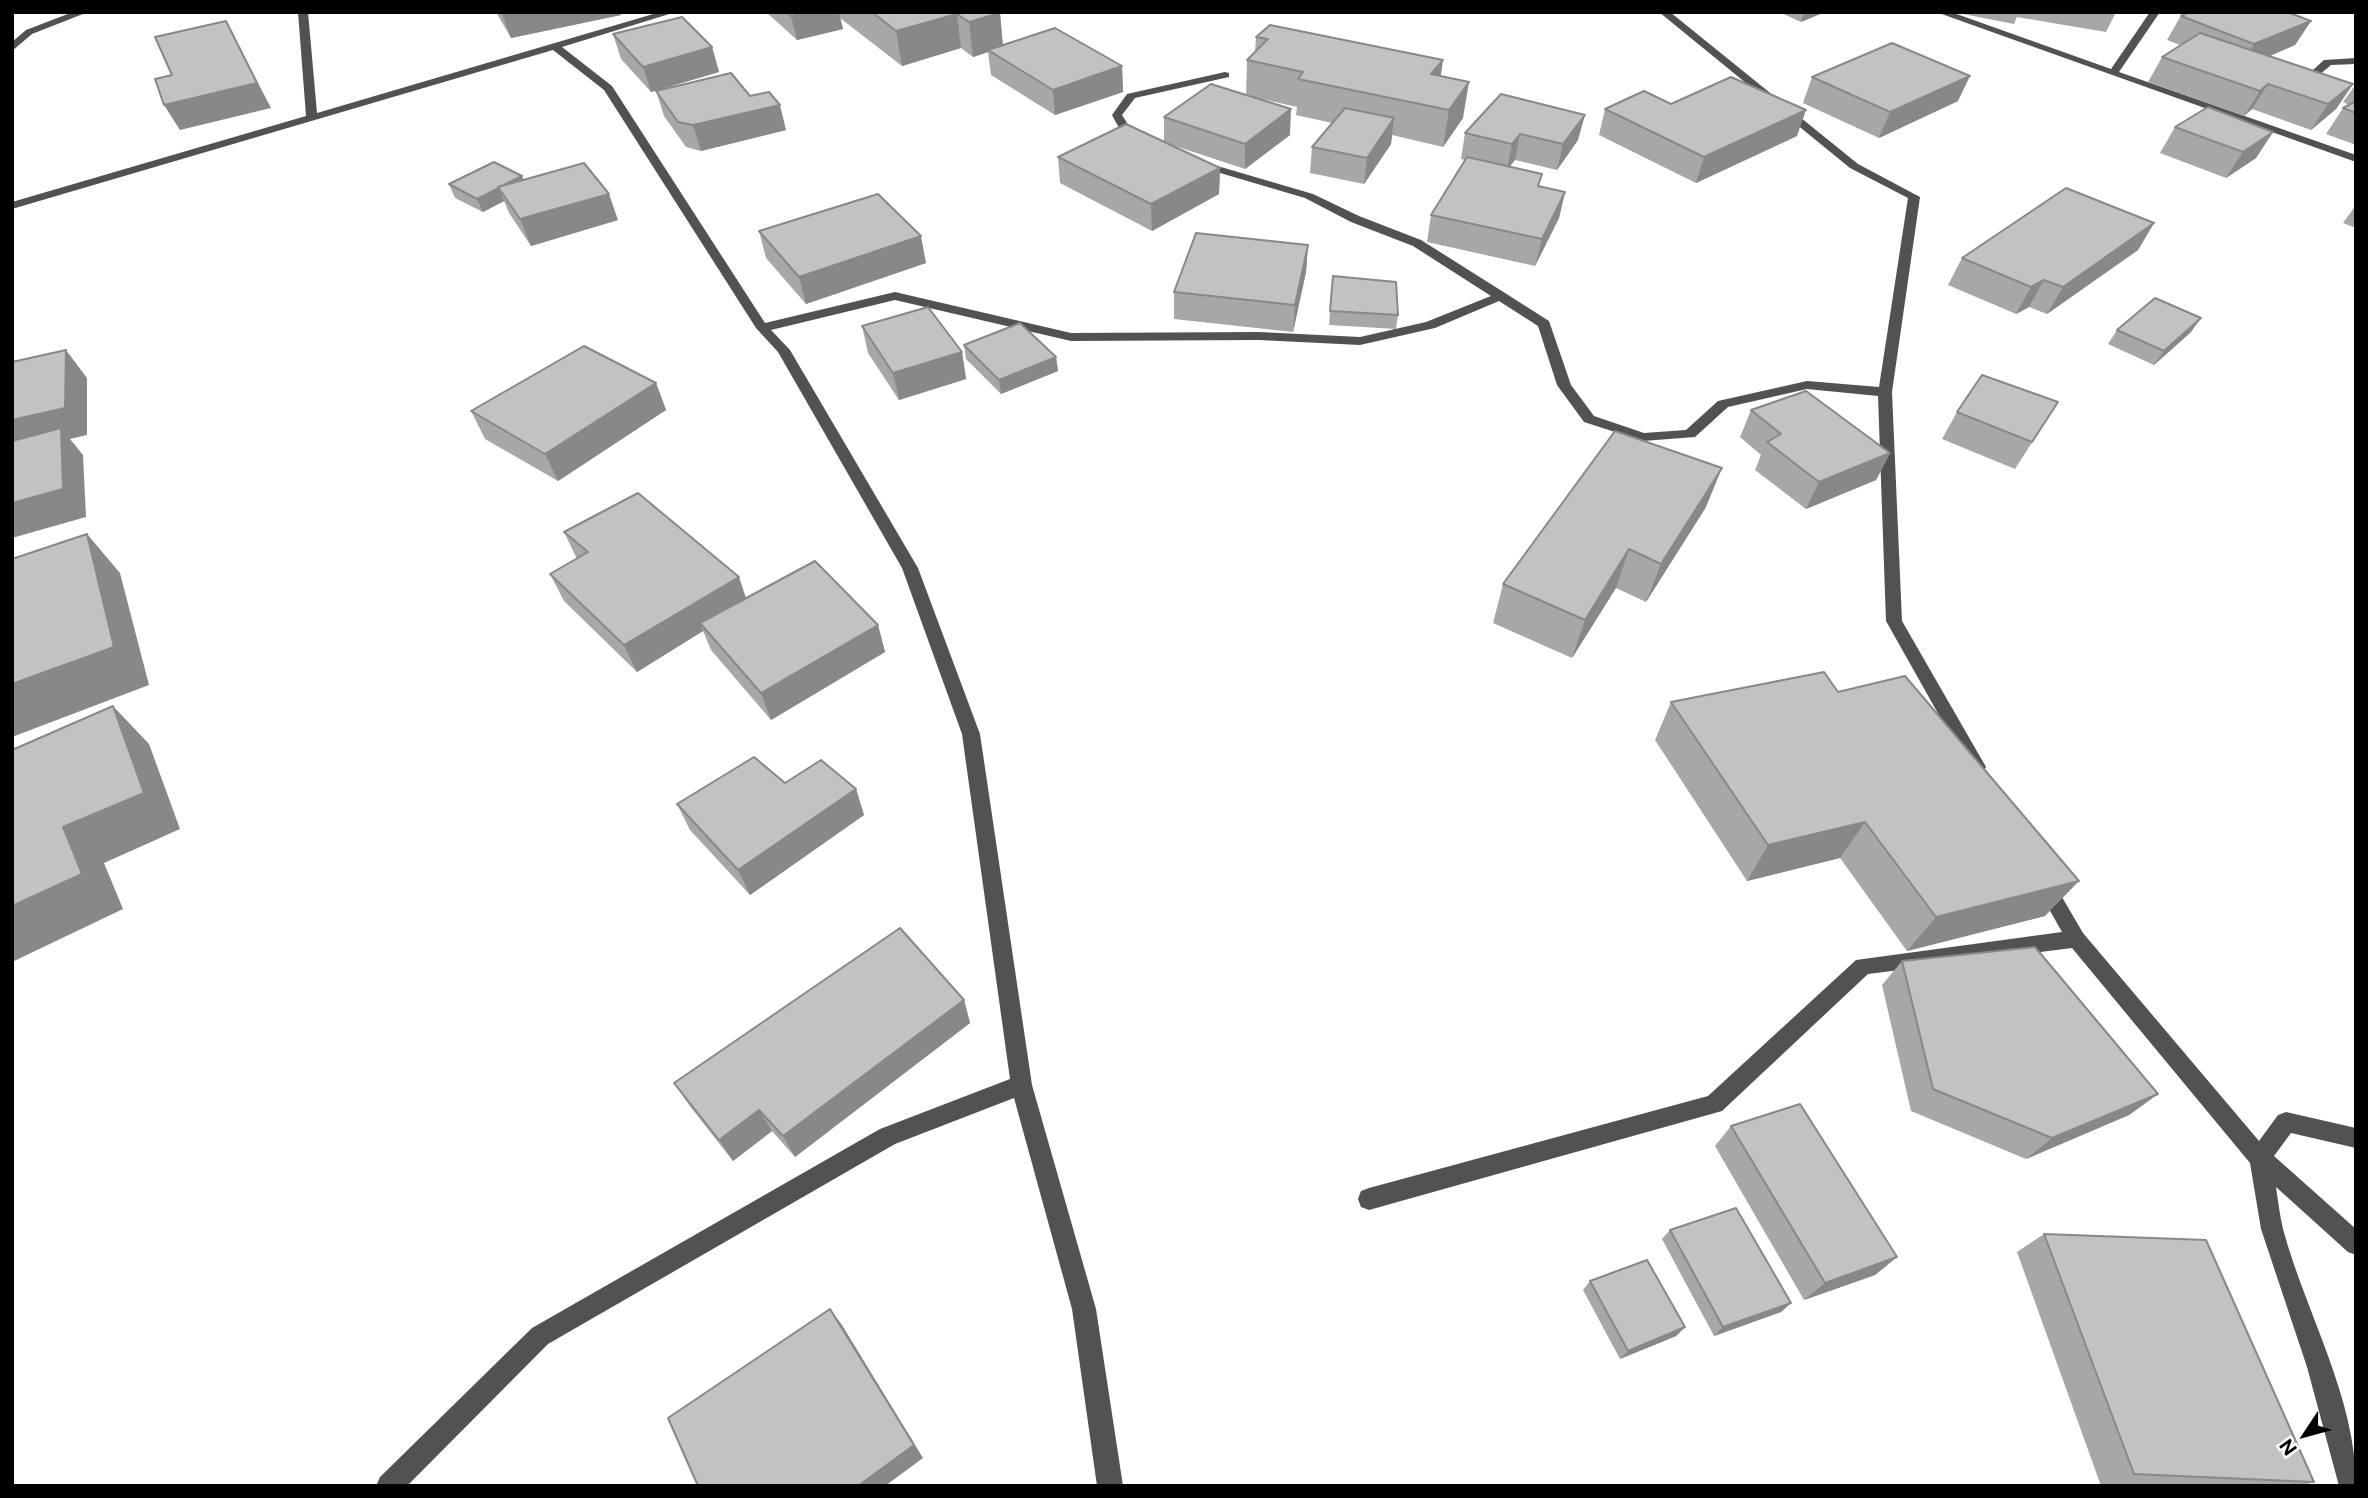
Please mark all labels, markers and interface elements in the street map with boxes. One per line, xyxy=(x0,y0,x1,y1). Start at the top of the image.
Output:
north arrow xyxy=(2270,1400,2340,1470)
text: N xyxy=(2275,1435,2301,1460)

